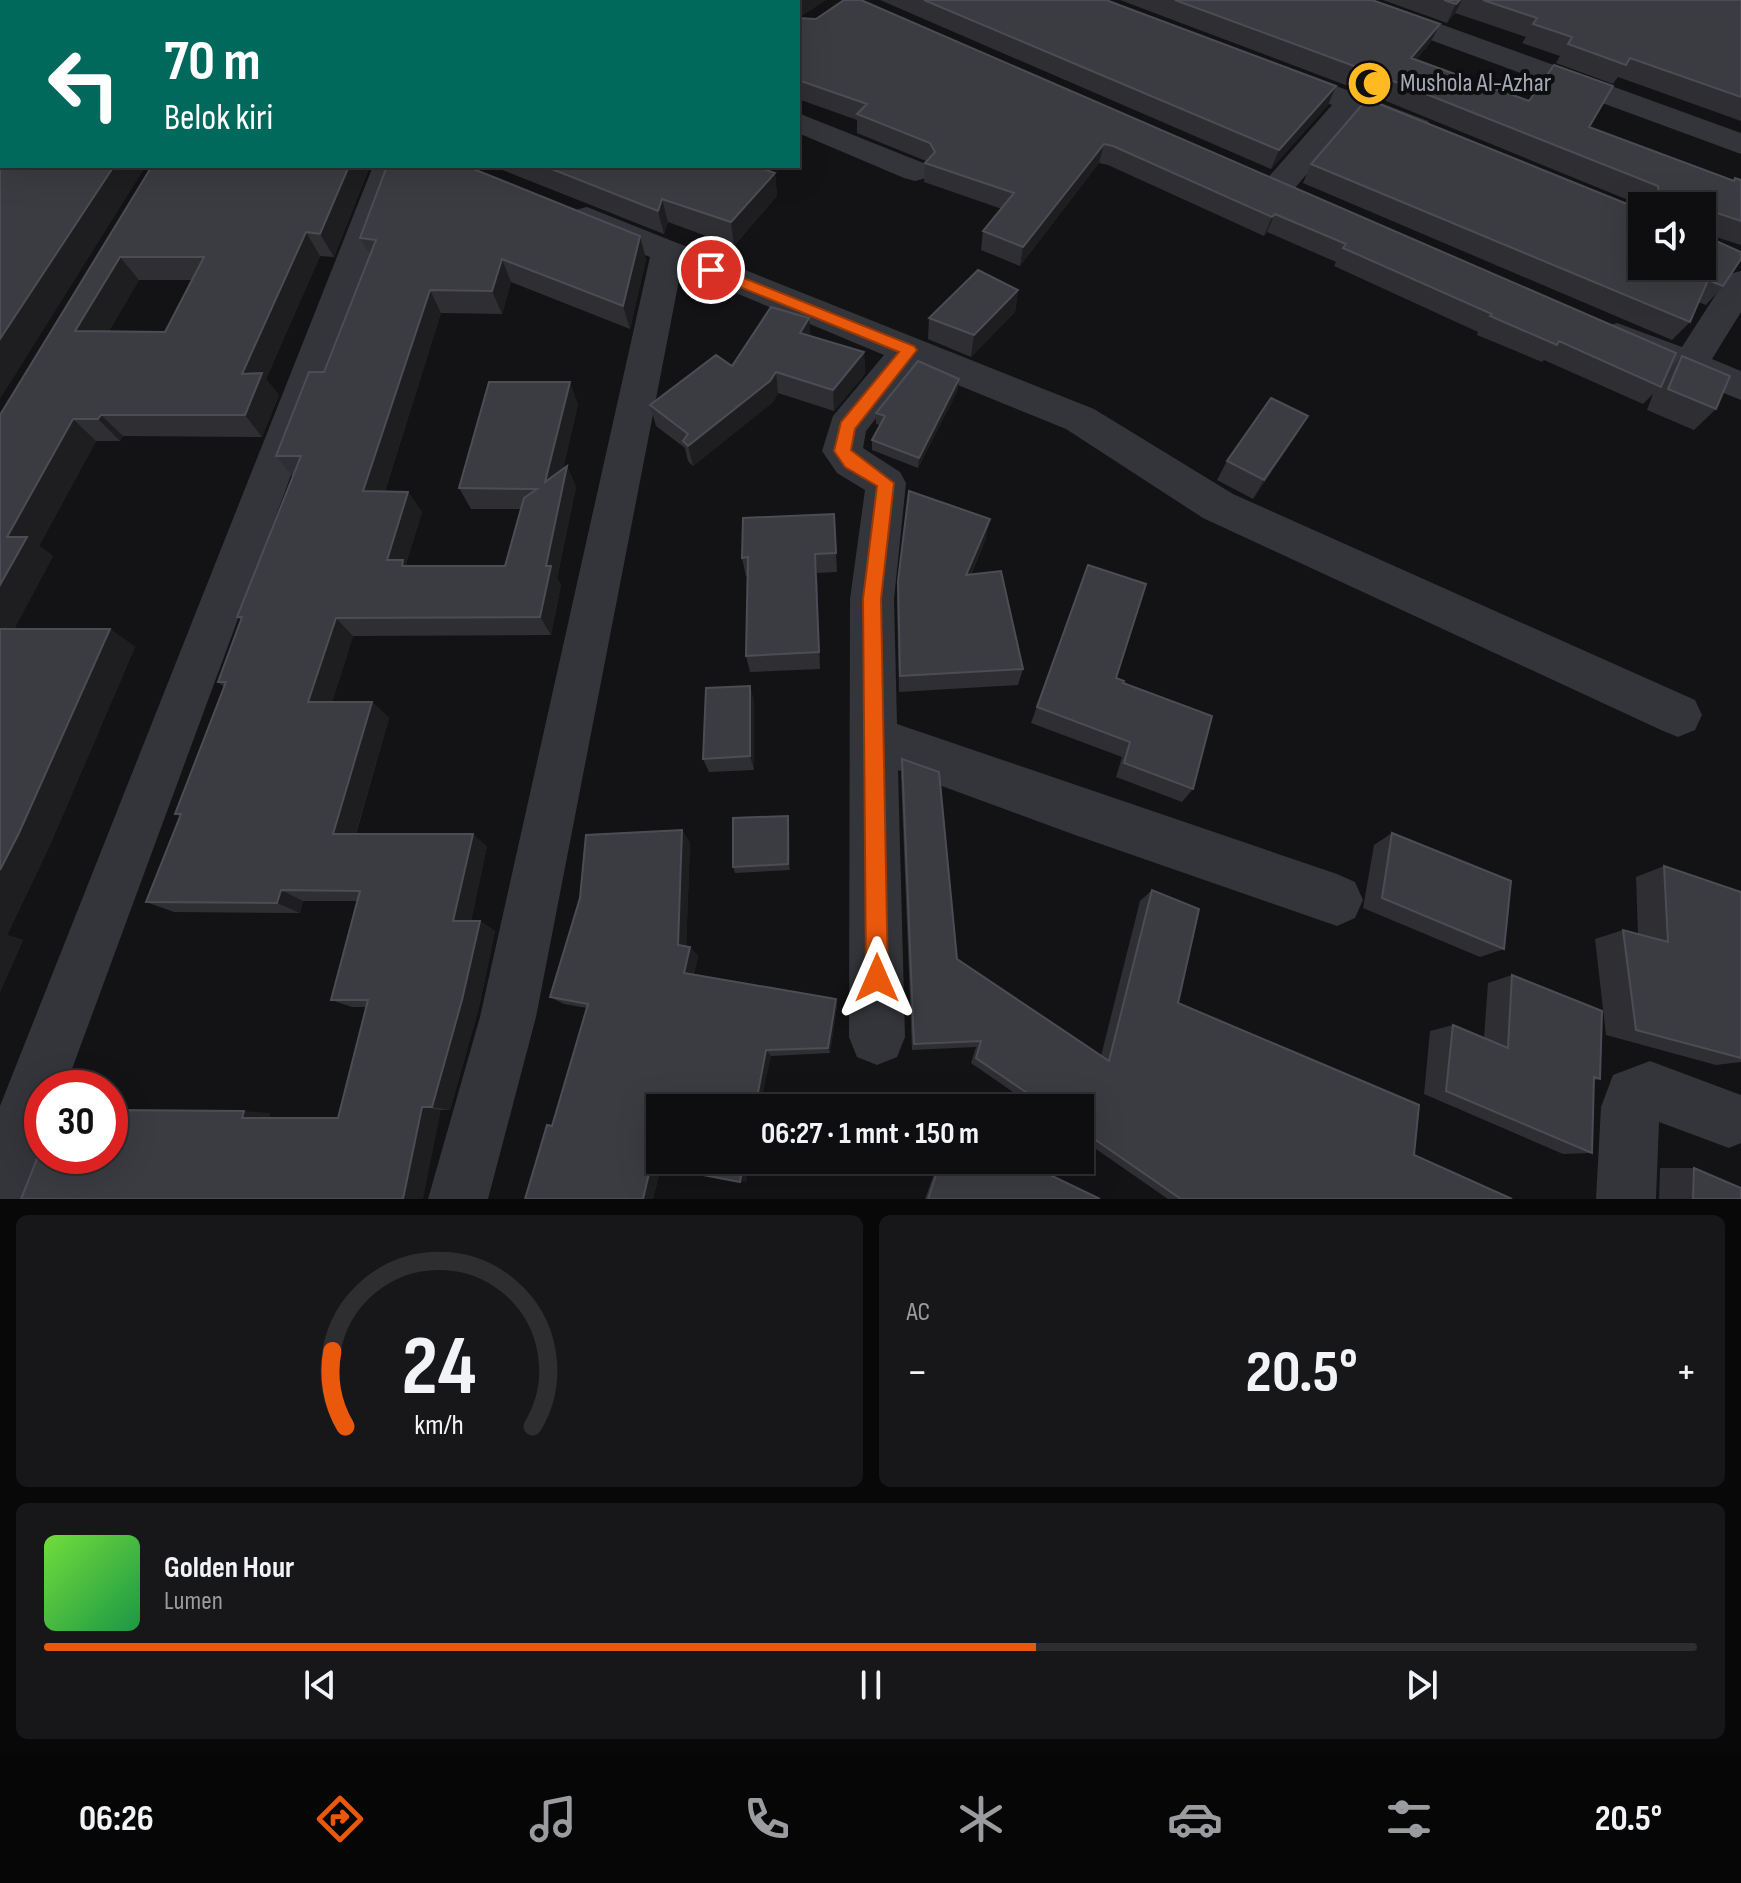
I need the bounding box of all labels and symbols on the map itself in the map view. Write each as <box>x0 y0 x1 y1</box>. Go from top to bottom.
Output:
mosque icon: Mushola Al-Azhar <box>1345 59 1393 107</box>
place label: Mushola Al-Azhar <box>1400 68 1552 99</box>
pin <box>677 236 745 304</box>
position arrow <box>835 936 919 1020</box>
speed limit sign: 30 <box>24 1070 128 1174</box>

